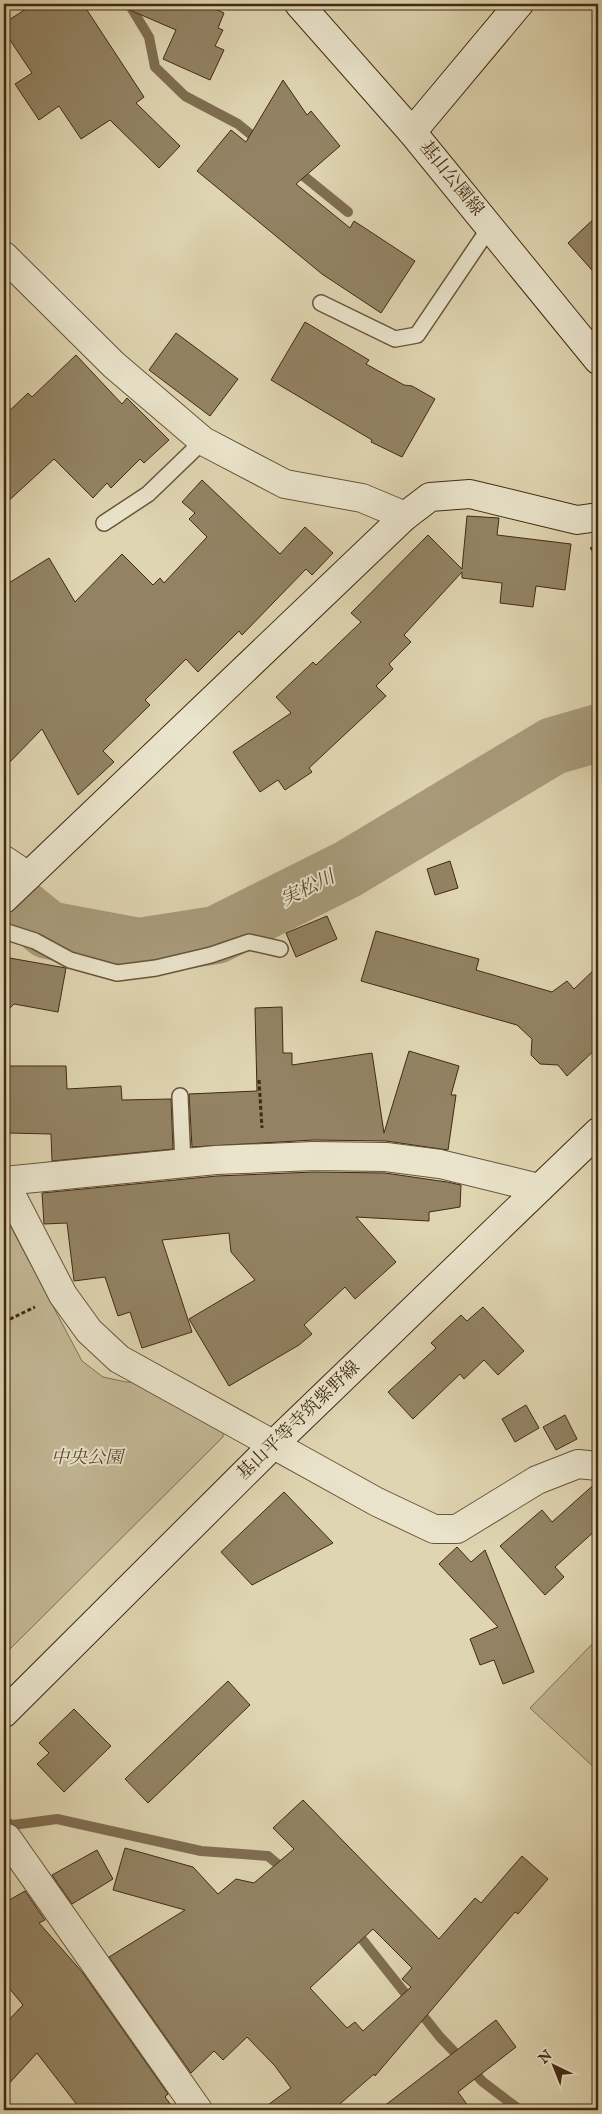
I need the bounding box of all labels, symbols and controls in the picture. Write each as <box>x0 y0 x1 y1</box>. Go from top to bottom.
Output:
street label: 基山公園線 <box>414 137 488 221</box>
water label: 実松川 <box>277 865 341 912</box>
street label: 基山平等寺筑紫野線 <box>233 1356 365 1486</box>
park label: 中央公園 <box>51 1447 126 1470</box>
north arrow <box>530 2042 580 2092</box>
text: N <box>535 2047 556 2069</box>

